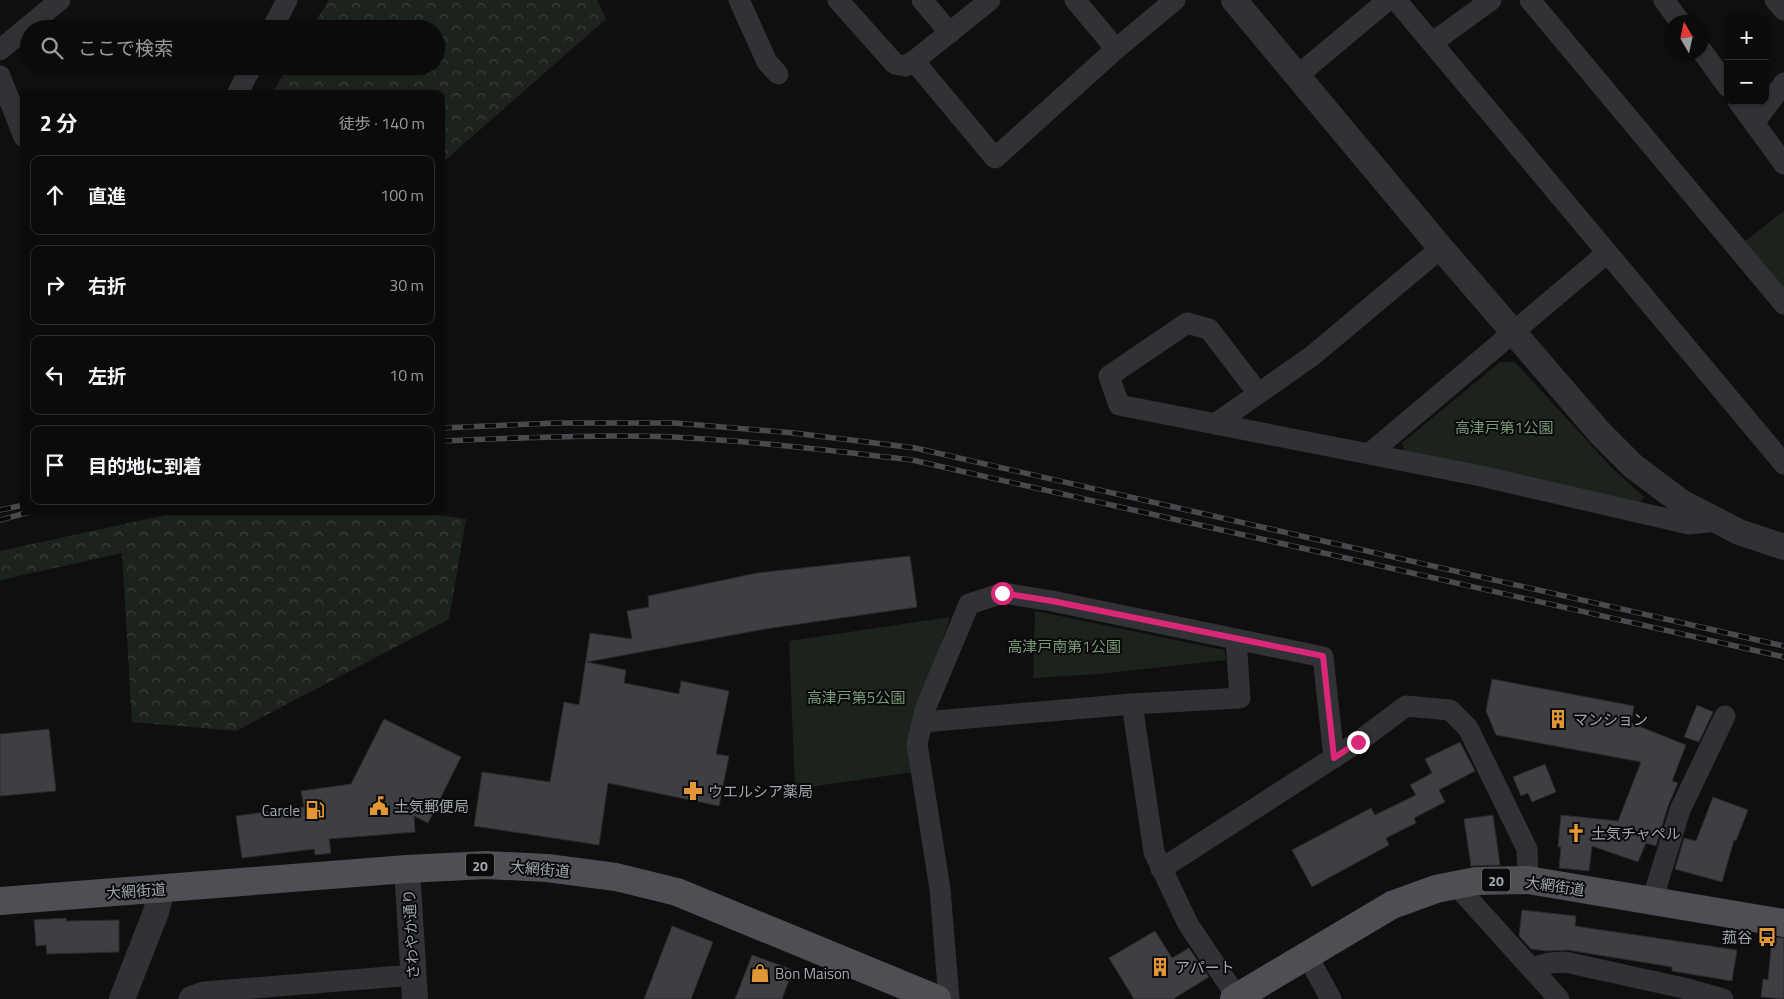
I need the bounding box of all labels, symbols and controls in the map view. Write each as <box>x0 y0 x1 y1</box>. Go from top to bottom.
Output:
north arrow <box>1664 15 1709 60</box>
map controls <box>1724 15 1769 105</box>
button: + <box>1724 15 1769 60</box>
search box <box>20 20 445 75</box>
text: ここで検索 <box>78 33 173 62</box>
icon: search <box>38 34 66 62</box>
button: − <box>1724 60 1769 105</box>
text: 2 分 <box>40 107 77 139</box>
text: 徒歩 · 140 m <box>339 111 425 135</box>
icon: ahead <box>41 181 69 209</box>
text: 直進 <box>88 181 126 210</box>
text: 100 m <box>380 183 424 207</box>
icon: right <box>41 271 69 299</box>
text: 右折 <box>88 271 126 300</box>
text: 30 m <box>389 273 424 297</box>
icon: left <box>41 361 69 389</box>
text: 左折 <box>88 361 126 390</box>
text: 10 m <box>389 363 424 387</box>
park label: 高津戸第1公園 <box>1455 416 1553 439</box>
icon: arrive <box>41 451 69 479</box>
text: 目的地に到着 <box>88 451 202 480</box>
route start <box>991 582 1014 605</box>
park label: 高津戸南第1公園 <box>1007 635 1121 658</box>
park label: 高津戸第5公園 <box>807 686 905 709</box>
building icon: マンション <box>1547 708 1569 730</box>
place label: マンション <box>1573 708 1648 731</box>
route end <box>1347 731 1370 754</box>
pharmacy icon: ウエルシア薬局 <box>682 780 704 802</box>
place label: ウエルシア薬局 <box>708 780 813 803</box>
public building icon: 土気郵便局 <box>368 795 390 817</box>
place label: 土気郵便局 <box>394 795 469 818</box>
place label: Carcle <box>262 799 300 822</box>
fuel station icon: Carcle <box>304 799 326 821</box>
church icon: 土気チャペル <box>1565 822 1587 844</box>
place label: 土気チャペル <box>1591 822 1681 845</box>
road number: 20 <box>466 854 494 876</box>
street label: 大網街道 <box>509 855 571 883</box>
road number: 20 <box>1482 868 1510 892</box>
street label: 大網街道 <box>1524 870 1586 902</box>
street label: 大網街道 <box>105 877 167 905</box>
street label: さわやか通り <box>397 888 425 980</box>
place label: 菰谷 <box>1722 926 1752 949</box>
bus stop icon: 菰谷 <box>1756 926 1778 948</box>
building icon: アパート <box>1149 956 1171 978</box>
place label: アパート <box>1175 956 1235 979</box>
shop icon: Bon Maison <box>749 962 771 984</box>
place label: Bon Maison <box>775 962 850 985</box>

